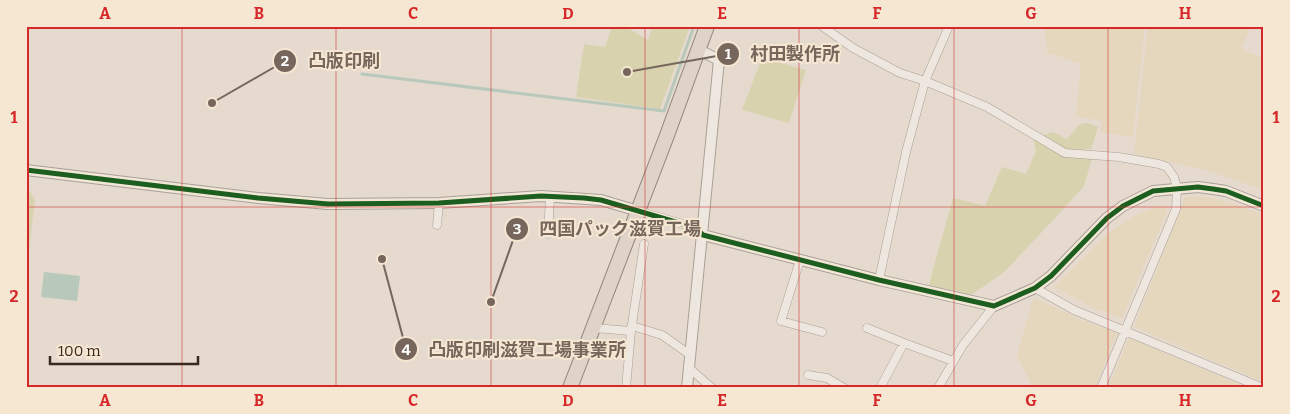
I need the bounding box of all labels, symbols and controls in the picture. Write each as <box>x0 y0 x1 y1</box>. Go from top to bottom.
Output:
text: A <box>99 4 111 23</box>
text: B <box>254 4 264 23</box>
text: C <box>408 4 418 23</box>
text: D <box>562 4 574 23</box>
text: E <box>717 4 727 23</box>
text: F <box>873 4 882 23</box>
text: G <box>1025 4 1037 23</box>
text: H <box>1179 4 1192 23</box>
callout: 村田製作所 <box>715 37 850 70</box>
text: 村田製作所 <box>750 43 840 65</box>
callout: 凸版印刷 <box>273 44 390 77</box>
text: 1 <box>725 45 732 63</box>
text: 凸版印刷 <box>308 50 380 72</box>
text: 2 <box>281 52 289 70</box>
text: 1 <box>11 108 18 127</box>
text: 1 <box>1273 108 1280 127</box>
callout: 四国パック滋賀工場 <box>504 212 711 245</box>
text: 四国パック滋賀工場 <box>539 218 701 240</box>
text: 3 <box>513 220 521 238</box>
text: 2 <box>9 287 19 306</box>
text: 2 <box>1271 287 1281 306</box>
callout: 凸版印刷滋賀工場事業所 <box>393 333 636 366</box>
scale bar <box>50 334 198 366</box>
text: 凸版印刷滋賀工場事業所 <box>428 339 626 361</box>
text: 4 <box>401 341 411 359</box>
text: 100 m <box>58 342 101 360</box>
text: A <box>99 391 111 410</box>
text: B <box>254 391 264 410</box>
text: C <box>408 391 418 410</box>
text: D <box>562 391 574 410</box>
text: E <box>717 391 727 410</box>
text: F <box>873 391 882 410</box>
text: G <box>1025 391 1037 410</box>
text: H <box>1179 391 1192 410</box>

